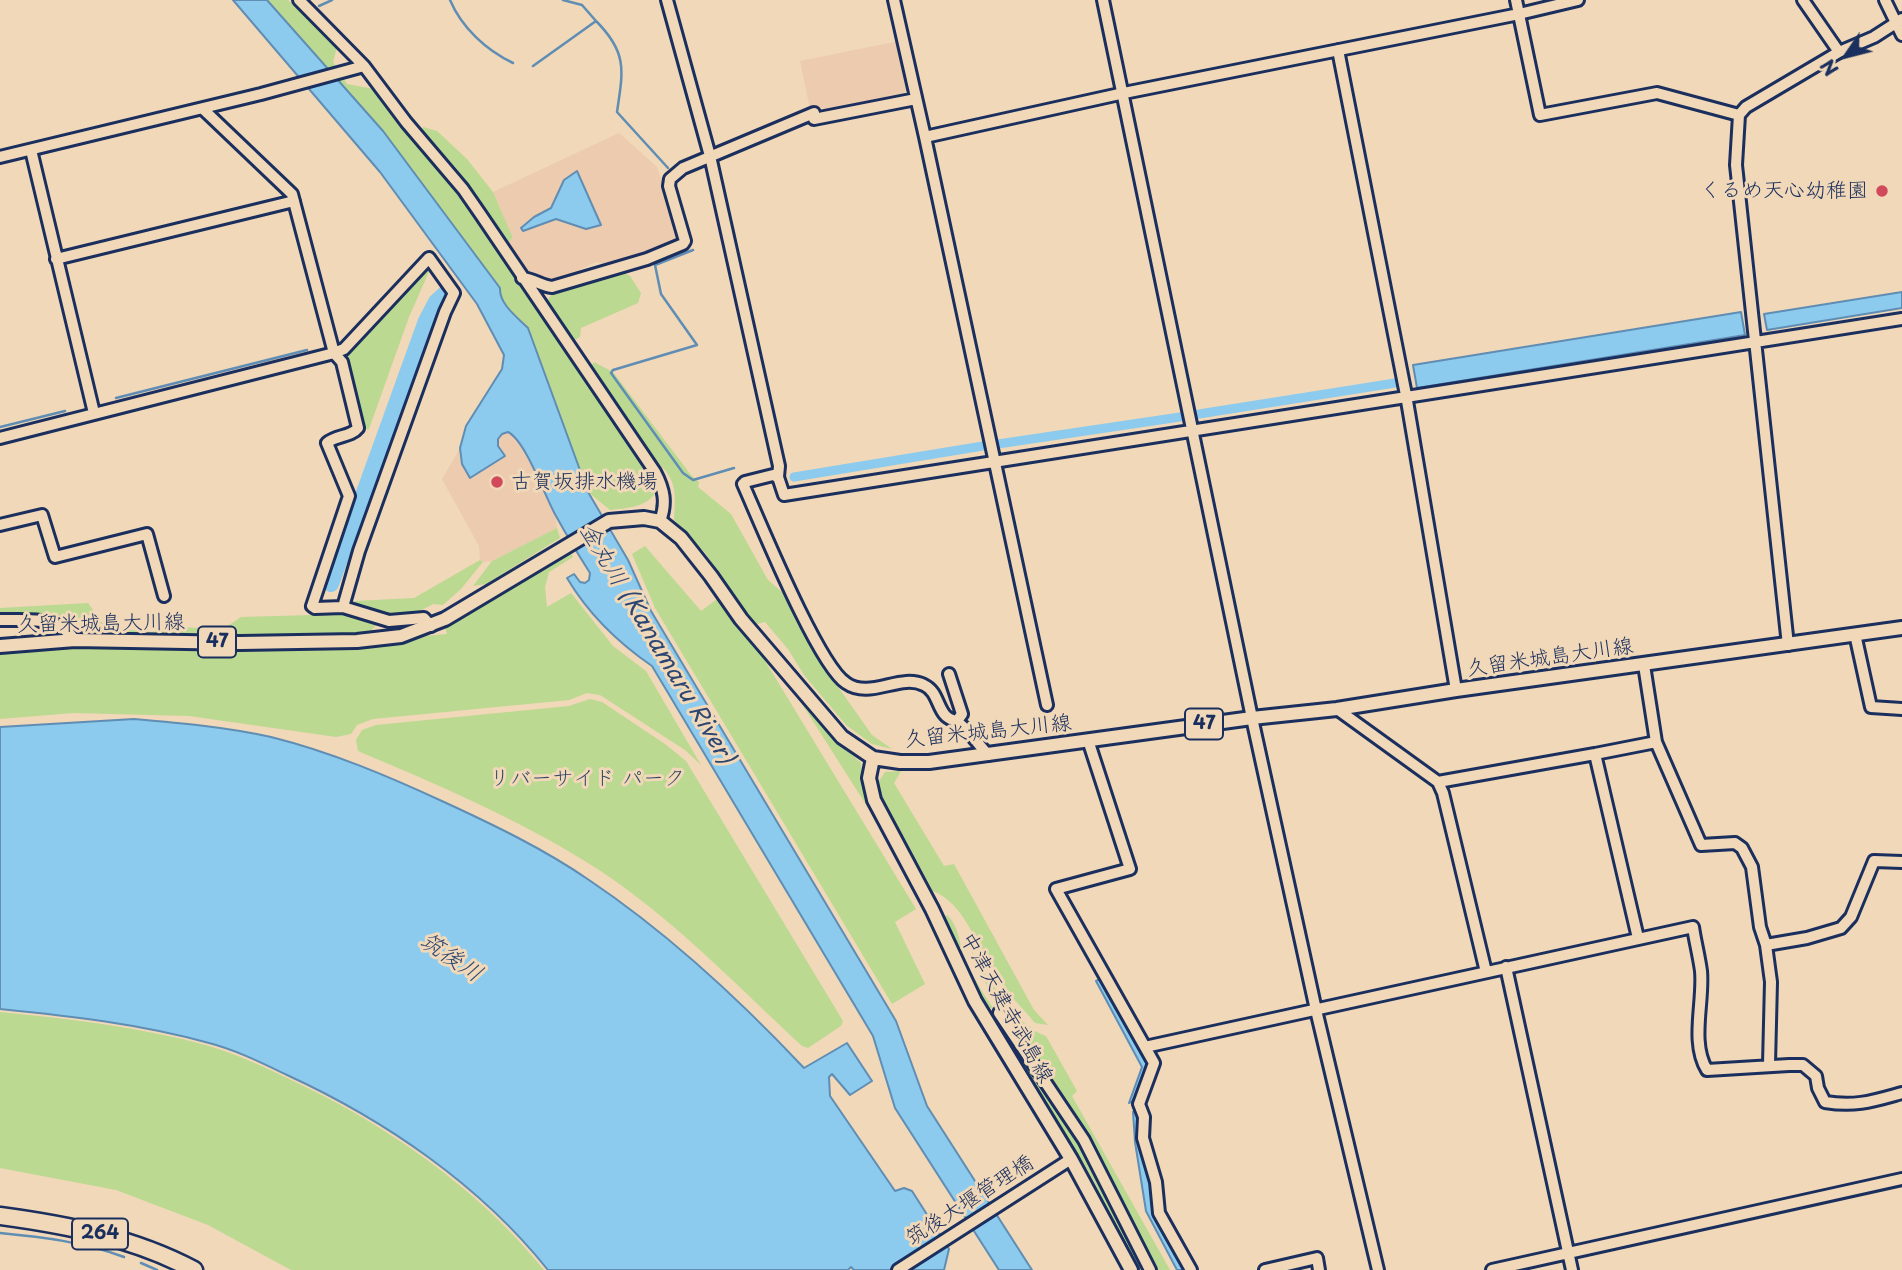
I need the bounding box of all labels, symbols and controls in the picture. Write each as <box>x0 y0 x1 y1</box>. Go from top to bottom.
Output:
north arrow <box>1811 21 1881 91</box>
text: N <box>1813 54 1845 82</box>
place label: くるめ天心幼稚園 <box>1700 178 1868 204</box>
marker: くるめ天心幼稚園 <box>1874 183 1890 199</box>
place label: 古賀坂排水機場 <box>511 469 658 495</box>
marker: 古賀坂排水機場 <box>489 474 505 490</box>
water label: 金丸川 (Kanamaru River) <box>573 518 739 770</box>
street label: 久留米城島大川線 <box>17 610 185 638</box>
road number: 47 <box>198 626 236 657</box>
street label: 久留米城島大川線 <box>1465 634 1635 682</box>
road number: 47 <box>1185 708 1223 740</box>
street label: 久留米城島大川線 <box>903 711 1073 753</box>
park label: リバーサイド パーク <box>489 766 685 792</box>
water label: 筑後川 <box>415 927 487 989</box>
street label: 中津天建寺武島線 <box>954 928 1058 1088</box>
street label: 筑後大堰管理橋 <box>901 1150 1039 1252</box>
road number: 264 <box>72 1218 128 1250</box>

